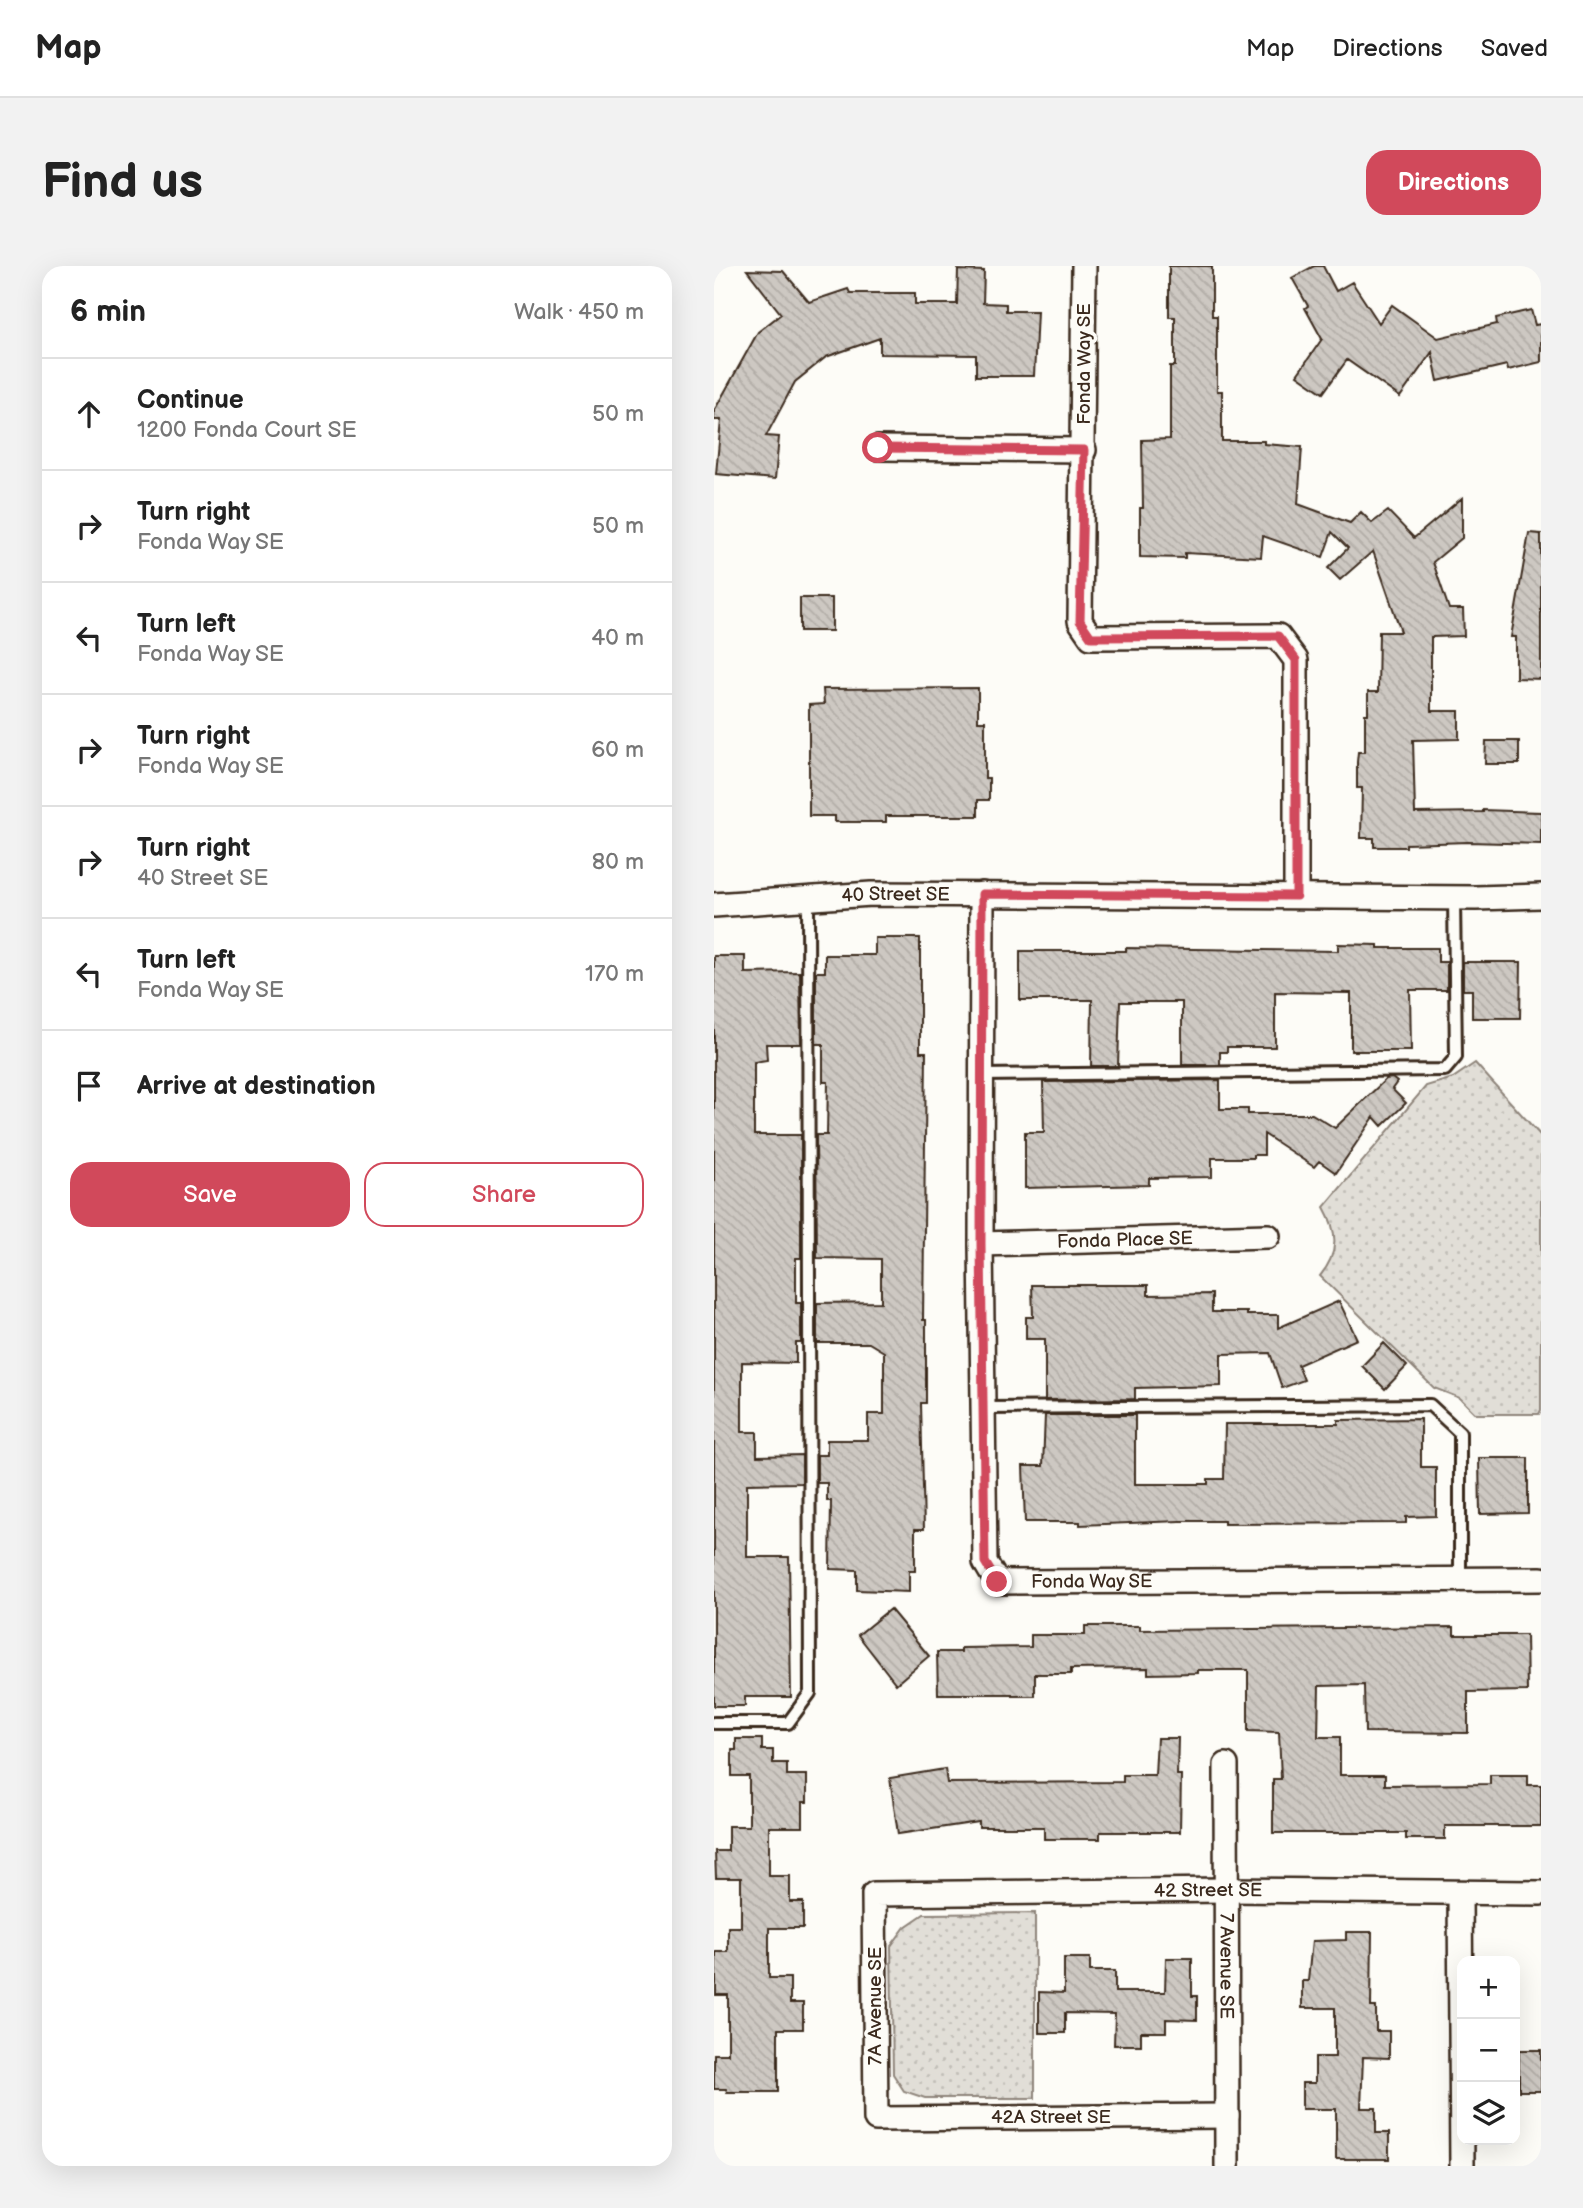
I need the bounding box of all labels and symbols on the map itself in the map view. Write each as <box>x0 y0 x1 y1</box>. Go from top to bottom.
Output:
street label: Fonda Way SE <box>1073 303 1096 425</box>
route start <box>862 432 893 463</box>
street label: 40 Street SE <box>841 882 950 908</box>
street label: Fonda Place SE <box>1057 1227 1193 1253</box>
route end <box>981 1566 1012 1597</box>
street label: Fonda Way SE <box>1031 1570 1152 1593</box>
street label: 42 Street SE <box>1154 1878 1262 1902</box>
street label: 7 Avenue SE <box>1215 1913 1238 2019</box>
street label: 7A Avenue SE <box>864 1947 887 2065</box>
street label: 42A Street SE <box>991 2106 1111 2129</box>

